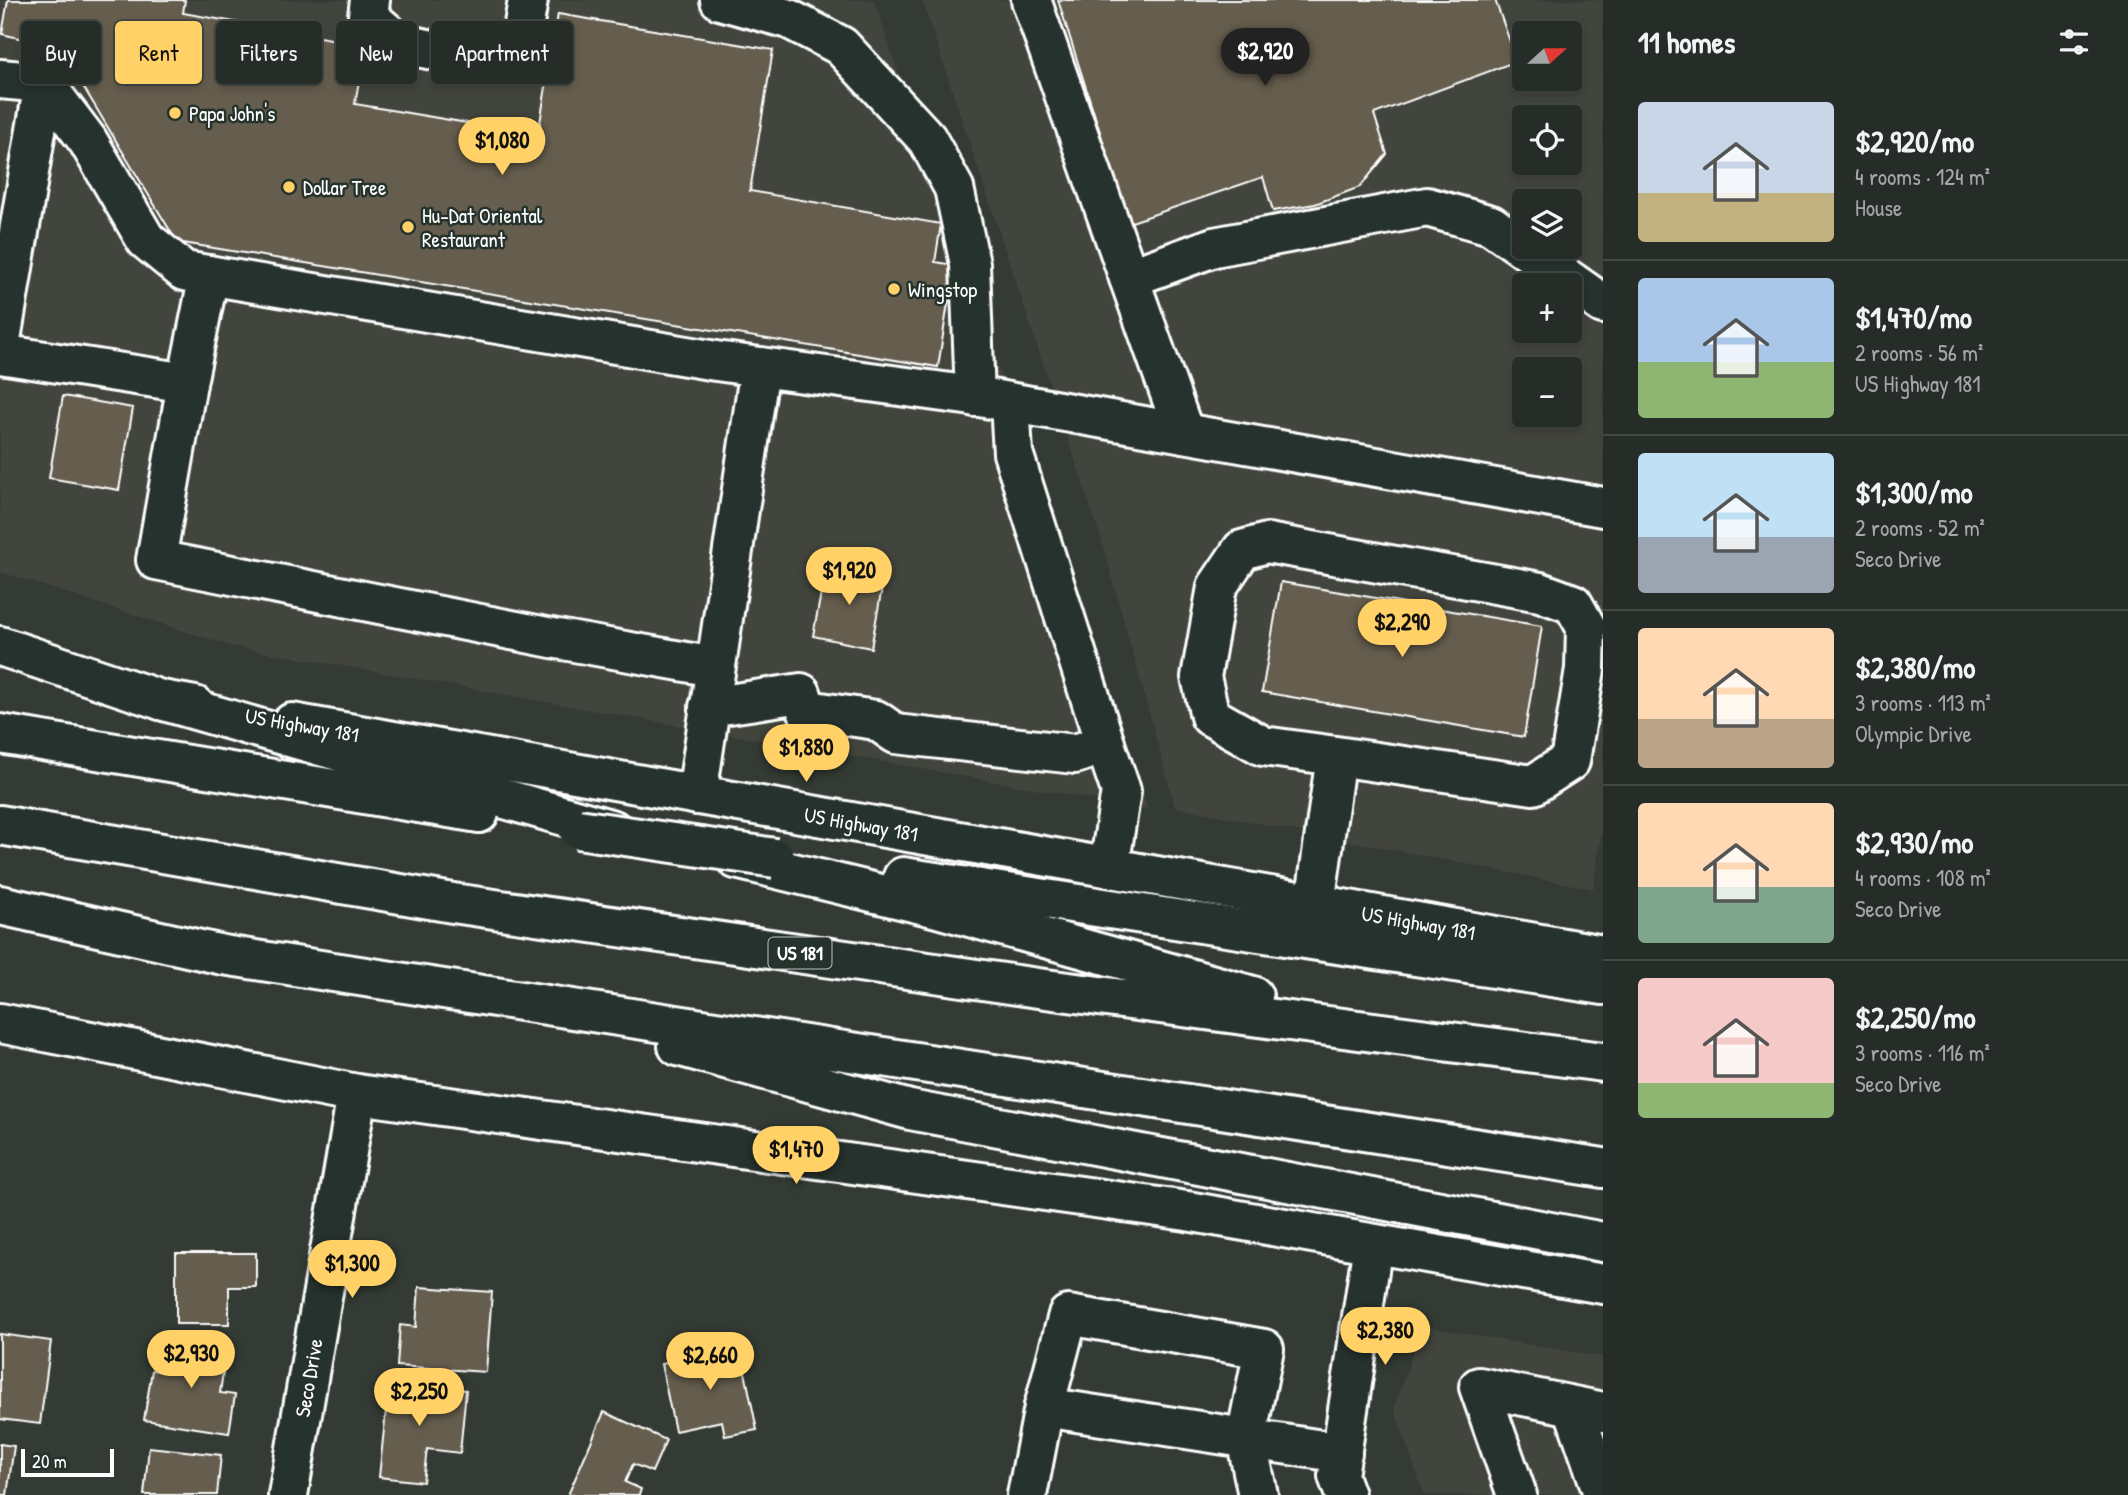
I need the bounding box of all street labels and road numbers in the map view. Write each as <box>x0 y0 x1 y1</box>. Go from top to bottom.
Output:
street label: US Highway 181 <box>243 701 361 749</box>
street label: US Highway 181 <box>802 799 920 848</box>
street label: US Highway 181 <box>1359 898 1478 947</box>
road number: US 181 <box>768 937 832 968</box>
street label: Seco Drive <box>287 1336 329 1419</box>

